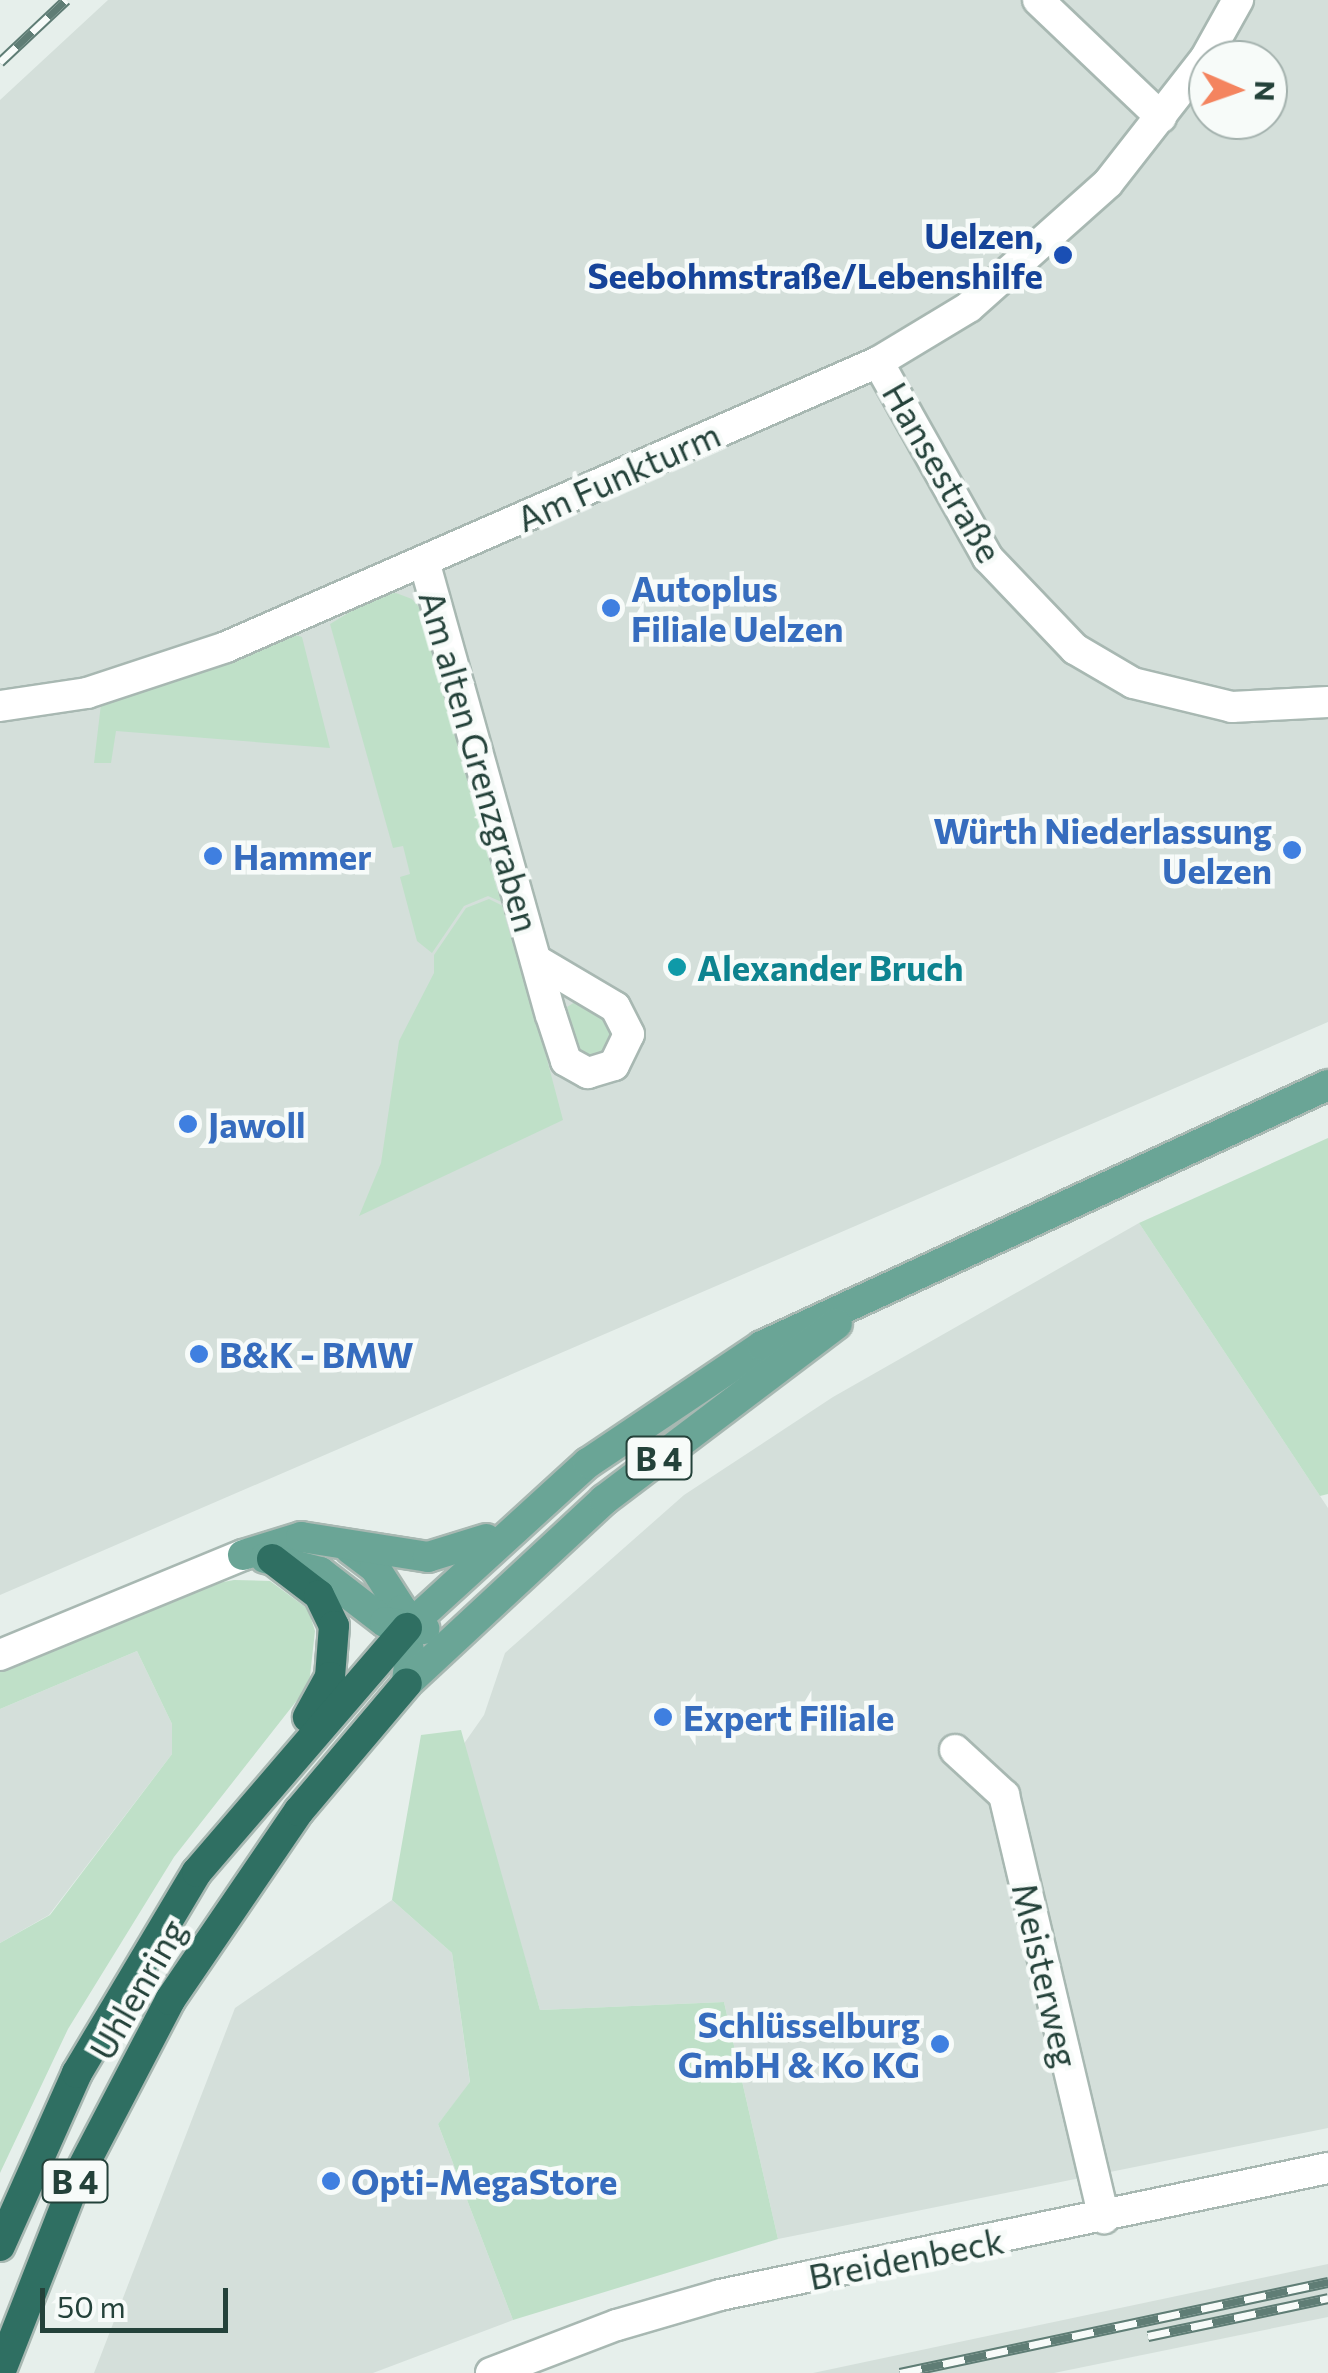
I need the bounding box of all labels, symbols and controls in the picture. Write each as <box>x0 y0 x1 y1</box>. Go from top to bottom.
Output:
north arrow <box>1188 40 1288 140</box>
text: N <box>1249 80 1283 102</box>
place label: Uelzen, Seebohmstraße/Lebenshilfe <box>587 214 1043 296</box>
marker: Uelzen, Seebohmstraße/Lebenshilfe <box>1052 244 1074 266</box>
street label: Hansestraße <box>875 375 1011 569</box>
street label: Am Funkturm <box>510 412 726 540</box>
place label: Autoplus Filiale Uelzen <box>631 567 843 649</box>
street label: Am alten Grenzgraben <box>411 586 549 936</box>
marker: Autoplus Filiale Uelzen <box>600 597 622 619</box>
place label: Würth Niederlassung Uelzen <box>933 809 1272 891</box>
place label: Hammer <box>233 835 372 877</box>
marker: Würth Niederlassung Uelzen <box>1281 839 1303 861</box>
marker: Hammer <box>202 845 224 867</box>
place label: Alexander Bruch <box>697 946 963 988</box>
marker: Alexander Bruch <box>666 956 688 978</box>
place label: Jawoll <box>208 1103 305 1145</box>
marker: Jawoll <box>177 1113 199 1135</box>
place label: B&K - BMW <box>219 1333 414 1375</box>
marker: B&K - BMW <box>188 1343 210 1365</box>
road number: B 4 <box>624 1431 694 1485</box>
place label: Expert Filiale <box>683 1696 894 1738</box>
marker: Expert Filiale <box>652 1706 674 1728</box>
street label: Meisterweg <box>1004 1879 1088 2071</box>
street label: Uhlenring <box>80 1911 194 2067</box>
place label: Schlüsselburg GmbH & Ko KG <box>678 2003 920 2085</box>
marker: Schlüsselburg GmbH & Ko KG <box>929 2033 951 2055</box>
road number: B 4 <box>40 2154 110 2208</box>
place label: Opti-MegaStore <box>351 2160 617 2202</box>
marker: Opti-MegaStore <box>320 2170 342 2192</box>
street label: Breidenbeck <box>805 2219 1007 2297</box>
scale bar <box>45 2268 232 2330</box>
text: 50 m <box>57 2287 126 2324</box>

